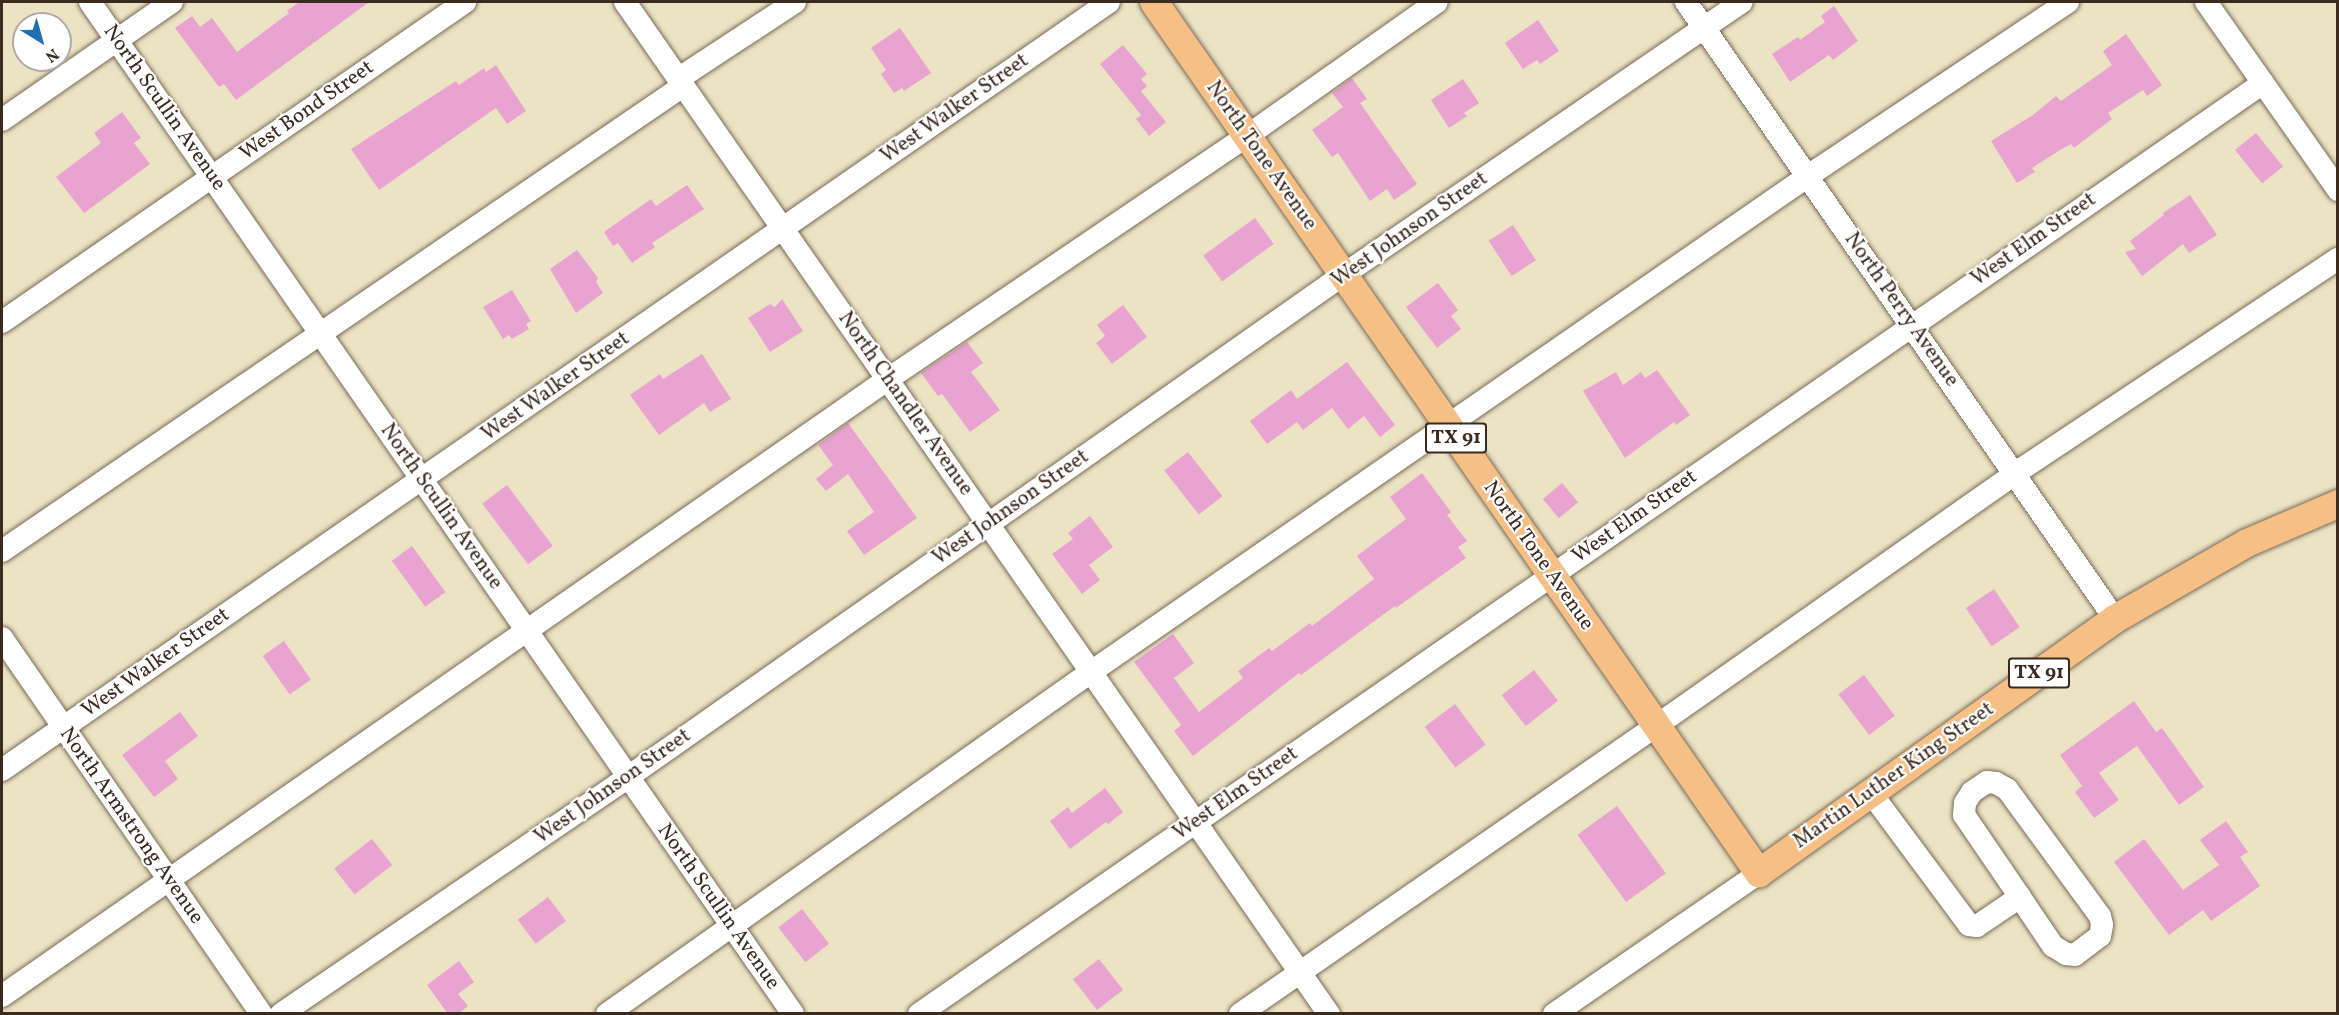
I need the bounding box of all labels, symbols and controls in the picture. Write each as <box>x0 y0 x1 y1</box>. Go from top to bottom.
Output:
north arrow <box>12 12 72 72</box>
street label: North Scullin Avenue <box>97 20 231 196</box>
text: N <box>40 42 63 67</box>
street label: West Walker Street <box>876 48 1034 170</box>
street label: West Bond Street <box>235 55 379 167</box>
street label: North Tone Avenue <box>1200 76 1322 236</box>
street label: West Johnson Street <box>1327 167 1493 293</box>
street label: West Elm Street <box>1967 188 2101 292</box>
street label: North Perry Avenue <box>1838 228 1964 392</box>
street label: North Chandler Avenue <box>832 307 978 501</box>
street label: West Walker Street <box>477 326 635 448</box>
street label: North Scullin Avenue <box>374 419 508 595</box>
road number: TX 91 <box>1424 421 1488 455</box>
street label: West Johnson Street <box>928 445 1094 571</box>
street label: West Elm Street <box>1568 465 1702 569</box>
street label: North Tone Avenue <box>1477 476 1599 636</box>
street label: West Walker Street <box>77 602 235 724</box>
road number: TX 91 <box>2008 656 2070 690</box>
street label: Martin Luther King Street <box>1789 697 1999 855</box>
street label: North Armstrong Avenue <box>53 723 209 929</box>
street label: West Johnson Street <box>530 724 696 850</box>
street label: West Elm Street <box>1169 742 1303 846</box>
street label: North Scullin Avenue <box>651 819 785 995</box>

